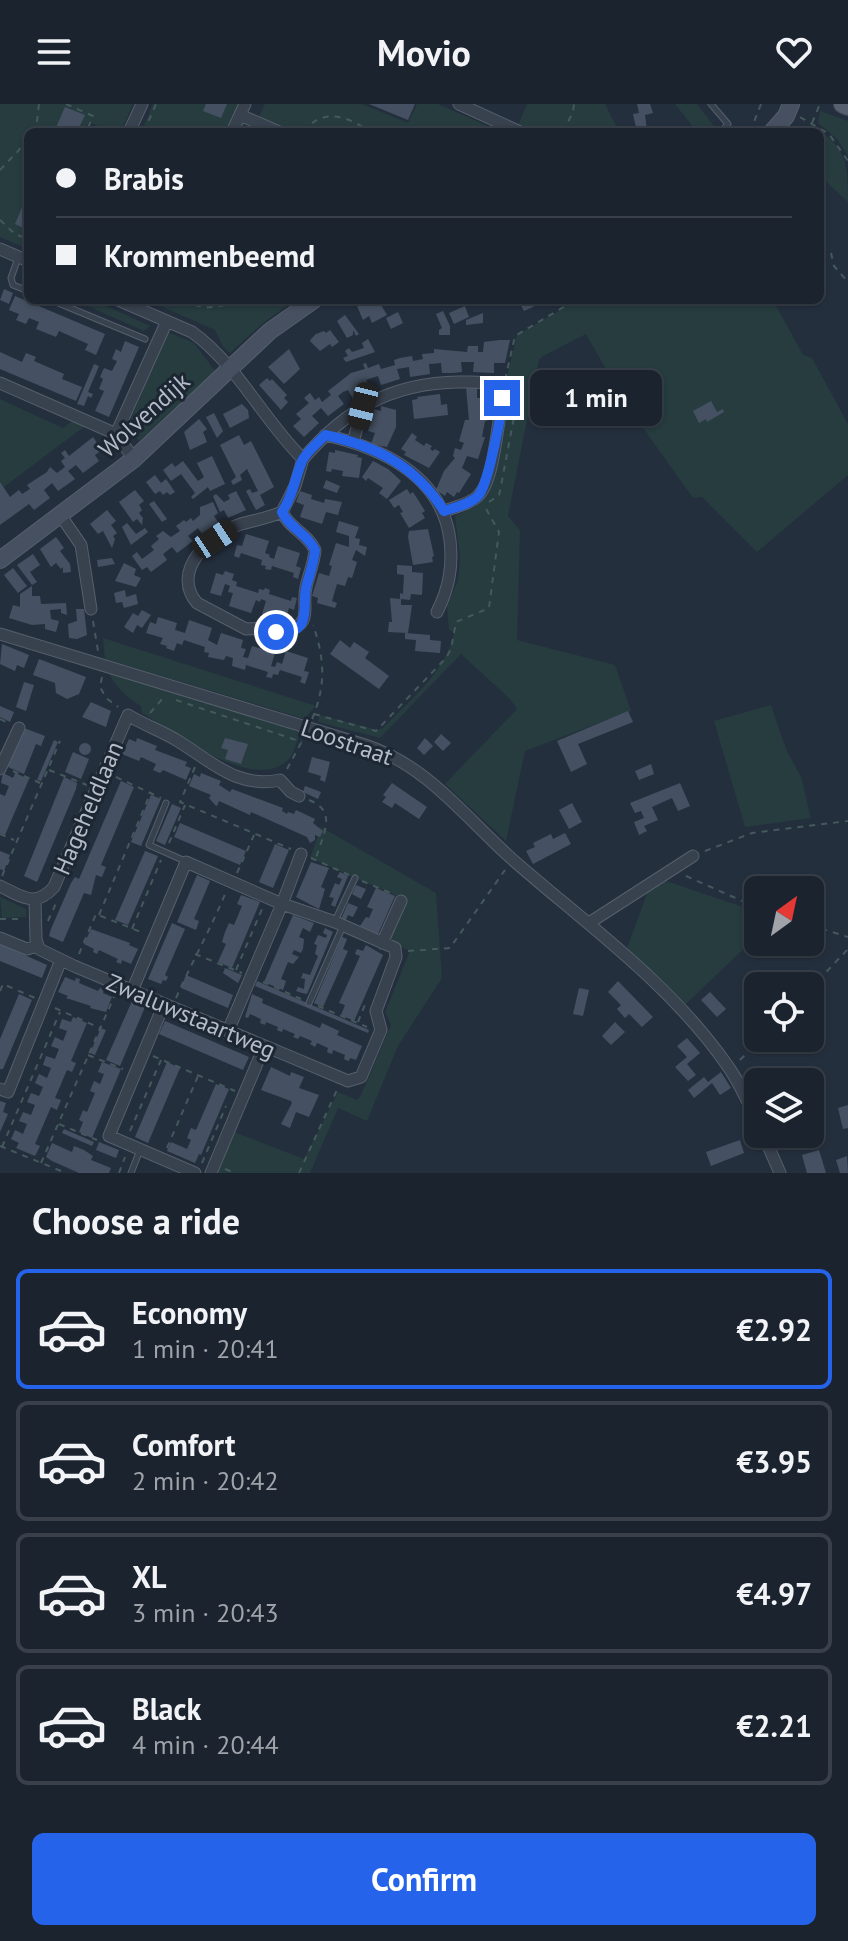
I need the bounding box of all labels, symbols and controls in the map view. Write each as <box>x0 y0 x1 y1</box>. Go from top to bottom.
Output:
text: Movio <box>377 29 471 76</box>
icon: menu <box>32 30 76 74</box>
icon: heart <box>772 30 816 74</box>
text: Brabis <box>104 159 184 198</box>
text: Krommenbeemd <box>104 236 315 275</box>
street label: Wolvendijk <box>92 365 197 464</box>
callout: 1 min <box>530 370 662 426</box>
car <box>346 380 380 432</box>
route end <box>484 380 520 416</box>
text: 1 min <box>564 381 628 414</box>
car <box>188 516 242 562</box>
route start <box>258 614 294 650</box>
street label: Loostraat <box>297 712 397 772</box>
street label: Hageheldlaan <box>46 736 130 880</box>
north arrow <box>744 876 824 956</box>
map controls <box>744 876 824 1148</box>
street label: Zwaluwstaartweg <box>102 966 280 1066</box>
button: locate <box>744 972 824 1052</box>
button: layers <box>744 1068 824 1148</box>
text: Choose a ride <box>32 1197 240 1244</box>
icon: car <box>36 1293 108 1365</box>
text: Economy <box>132 1293 247 1332</box>
text: €2.92 <box>737 1310 812 1349</box>
text: 1 min · 20:41 <box>132 1332 279 1365</box>
icon: car <box>36 1425 108 1497</box>
text: Comfort <box>132 1425 235 1464</box>
text: €3.95 <box>737 1442 812 1481</box>
text: 2 min · 20:42 <box>132 1464 279 1497</box>
icon: car <box>36 1557 108 1629</box>
text: XL <box>132 1557 166 1596</box>
text: €4.97 <box>737 1574 812 1613</box>
text: 3 min · 20:43 <box>132 1596 279 1629</box>
icon: car <box>36 1689 108 1761</box>
text: Black <box>132 1689 201 1728</box>
text: €2.21 <box>737 1706 812 1745</box>
text: 4 min · 20:44 <box>132 1728 279 1761</box>
button: Confirm <box>32 1833 816 1925</box>

